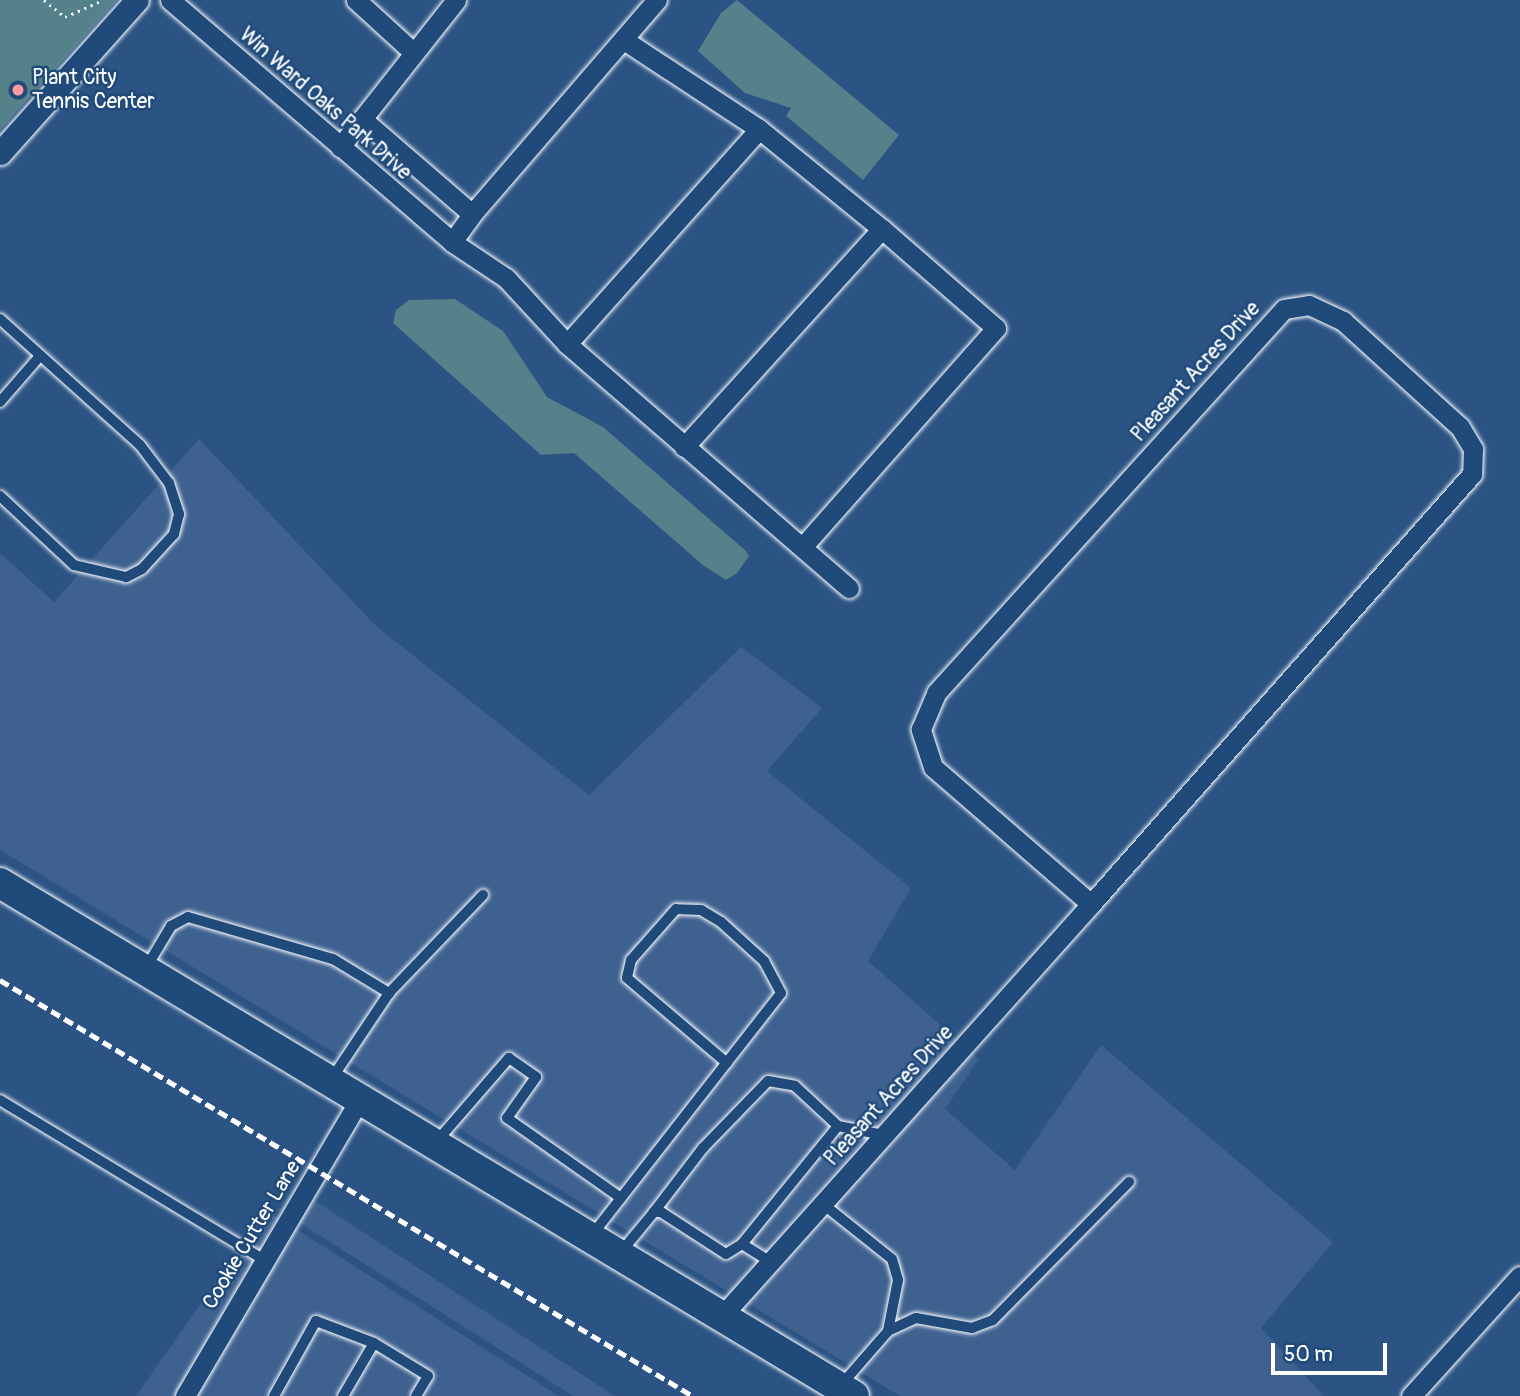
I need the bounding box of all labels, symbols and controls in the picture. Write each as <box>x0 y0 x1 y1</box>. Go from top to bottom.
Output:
street label: Win Ward Oaks Park Drive <box>234 22 416 186</box>
place label: Plant City Tennis Center <box>32 65 155 115</box>
marker: Plant City Tennis Center <box>10 82 26 98</box>
street label: Pleasant Acres Drive <box>1126 297 1266 447</box>
street label: Pleasant Acres Drive <box>819 1021 959 1171</box>
street label: Cookie Cutter Lane <box>198 1156 306 1314</box>
scale bar <box>1275 1330 1390 1374</box>
text: 50 m <box>1284 1341 1333 1368</box>

